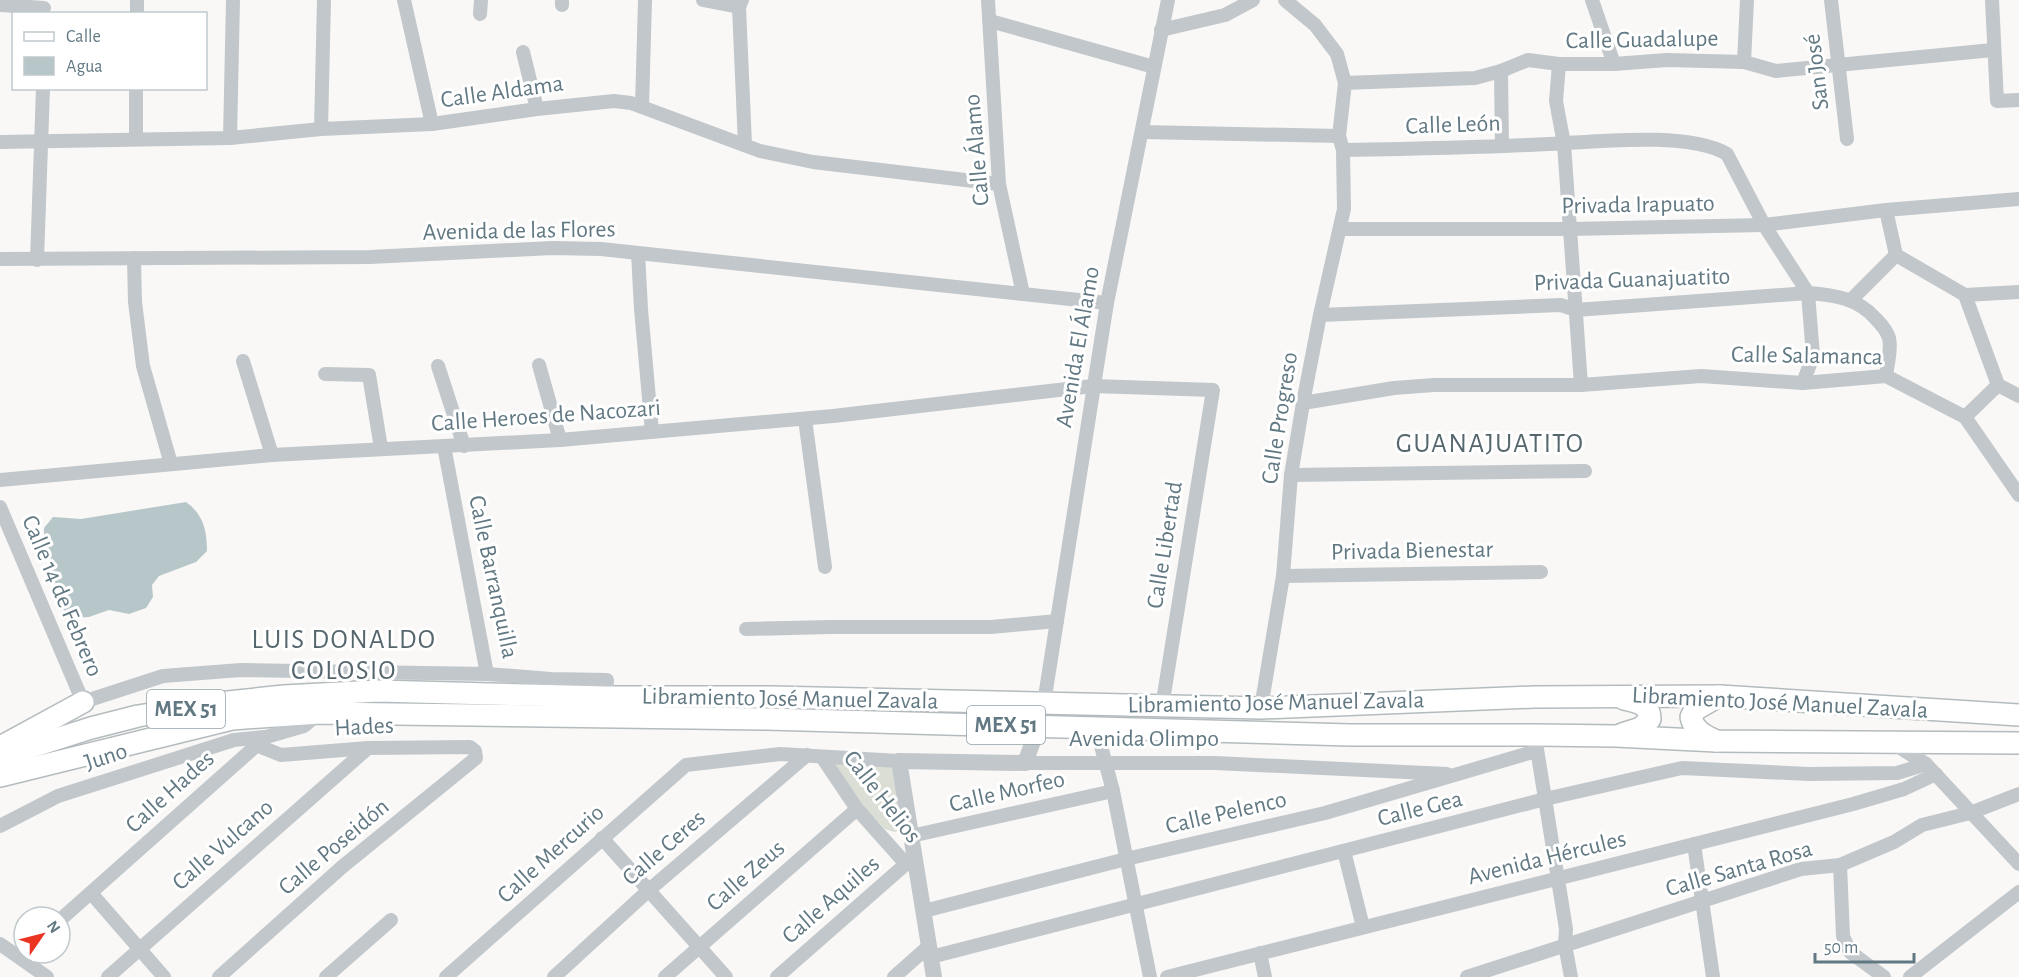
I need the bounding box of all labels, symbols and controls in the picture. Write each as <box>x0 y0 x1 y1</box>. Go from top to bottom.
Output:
legend <box>12 12 207 90</box>
street label: Calle Guadalupe <box>1565 27 1719 53</box>
text: Calle <box>66 28 101 46</box>
street label: San José <box>1800 32 1834 112</box>
text: Agua <box>66 58 103 76</box>
street label: Calle Aldama <box>439 72 565 112</box>
street label: Calle Álamo <box>958 93 994 207</box>
street label: Calle León <box>1405 111 1501 139</box>
street label: Privada Irapuato <box>1561 192 1715 218</box>
street label: Avenida de las Flores <box>422 217 616 245</box>
street label: Avenida El Álamo <box>1050 264 1104 429</box>
street label: Privada Guanajuatito <box>1533 265 1731 295</box>
street label: Calle Salamanca <box>1731 343 1883 369</box>
street label: Calle Progreso <box>1258 350 1302 486</box>
street label: Calle Heroes de Nacozari <box>430 396 662 436</box>
district label: GUANAJUATITO <box>1396 430 1584 457</box>
street label: Calle Libertad <box>1143 480 1187 610</box>
street label: Calle Barranquilla <box>464 493 522 661</box>
street label: Calle 14 de Febrero <box>17 512 107 680</box>
street label: Privada Bienestar <box>1331 538 1494 564</box>
district label: LUIS DONALDO COLOSIO <box>251 626 437 684</box>
street label: Libramiento José Manuel Zavala <box>1631 683 1929 723</box>
street label: Libramiento José Manuel Zavala <box>641 684 939 714</box>
street label: Libramiento José Manuel Zavala <box>1127 688 1425 718</box>
road number: MEX 51 <box>147 690 225 728</box>
road number: MEX 51 <box>967 706 1045 744</box>
street label: Hades <box>334 713 394 741</box>
street label: Avenida Olimpo <box>1069 727 1219 751</box>
street label: Juno <box>82 739 130 775</box>
street label: Calle Hades <box>121 746 219 838</box>
street label: Calle Helios <box>839 746 925 848</box>
street label: Calle Morfeo <box>947 767 1067 817</box>
street label: Calle Pelenco <box>1163 787 1289 839</box>
street label: Calle Gea <box>1375 787 1465 831</box>
street label: Calle Poseidón <box>274 794 394 900</box>
street label: Calle Vulcano <box>168 795 278 895</box>
street label: Calle Mercurio <box>493 800 609 908</box>
street label: Calle Ceres <box>618 806 710 890</box>
street label: Avenida Hércules <box>1465 827 1629 889</box>
street label: Calle Zeus <box>702 836 790 916</box>
street label: Calle Santa Rosa <box>1663 837 1815 901</box>
street label: Calle Aquiles <box>778 852 884 948</box>
north arrow <box>12 905 72 965</box>
text: N <box>44 918 63 936</box>
scale bar <box>1815 926 1914 964</box>
text: 50 m <box>1824 939 1858 957</box>

